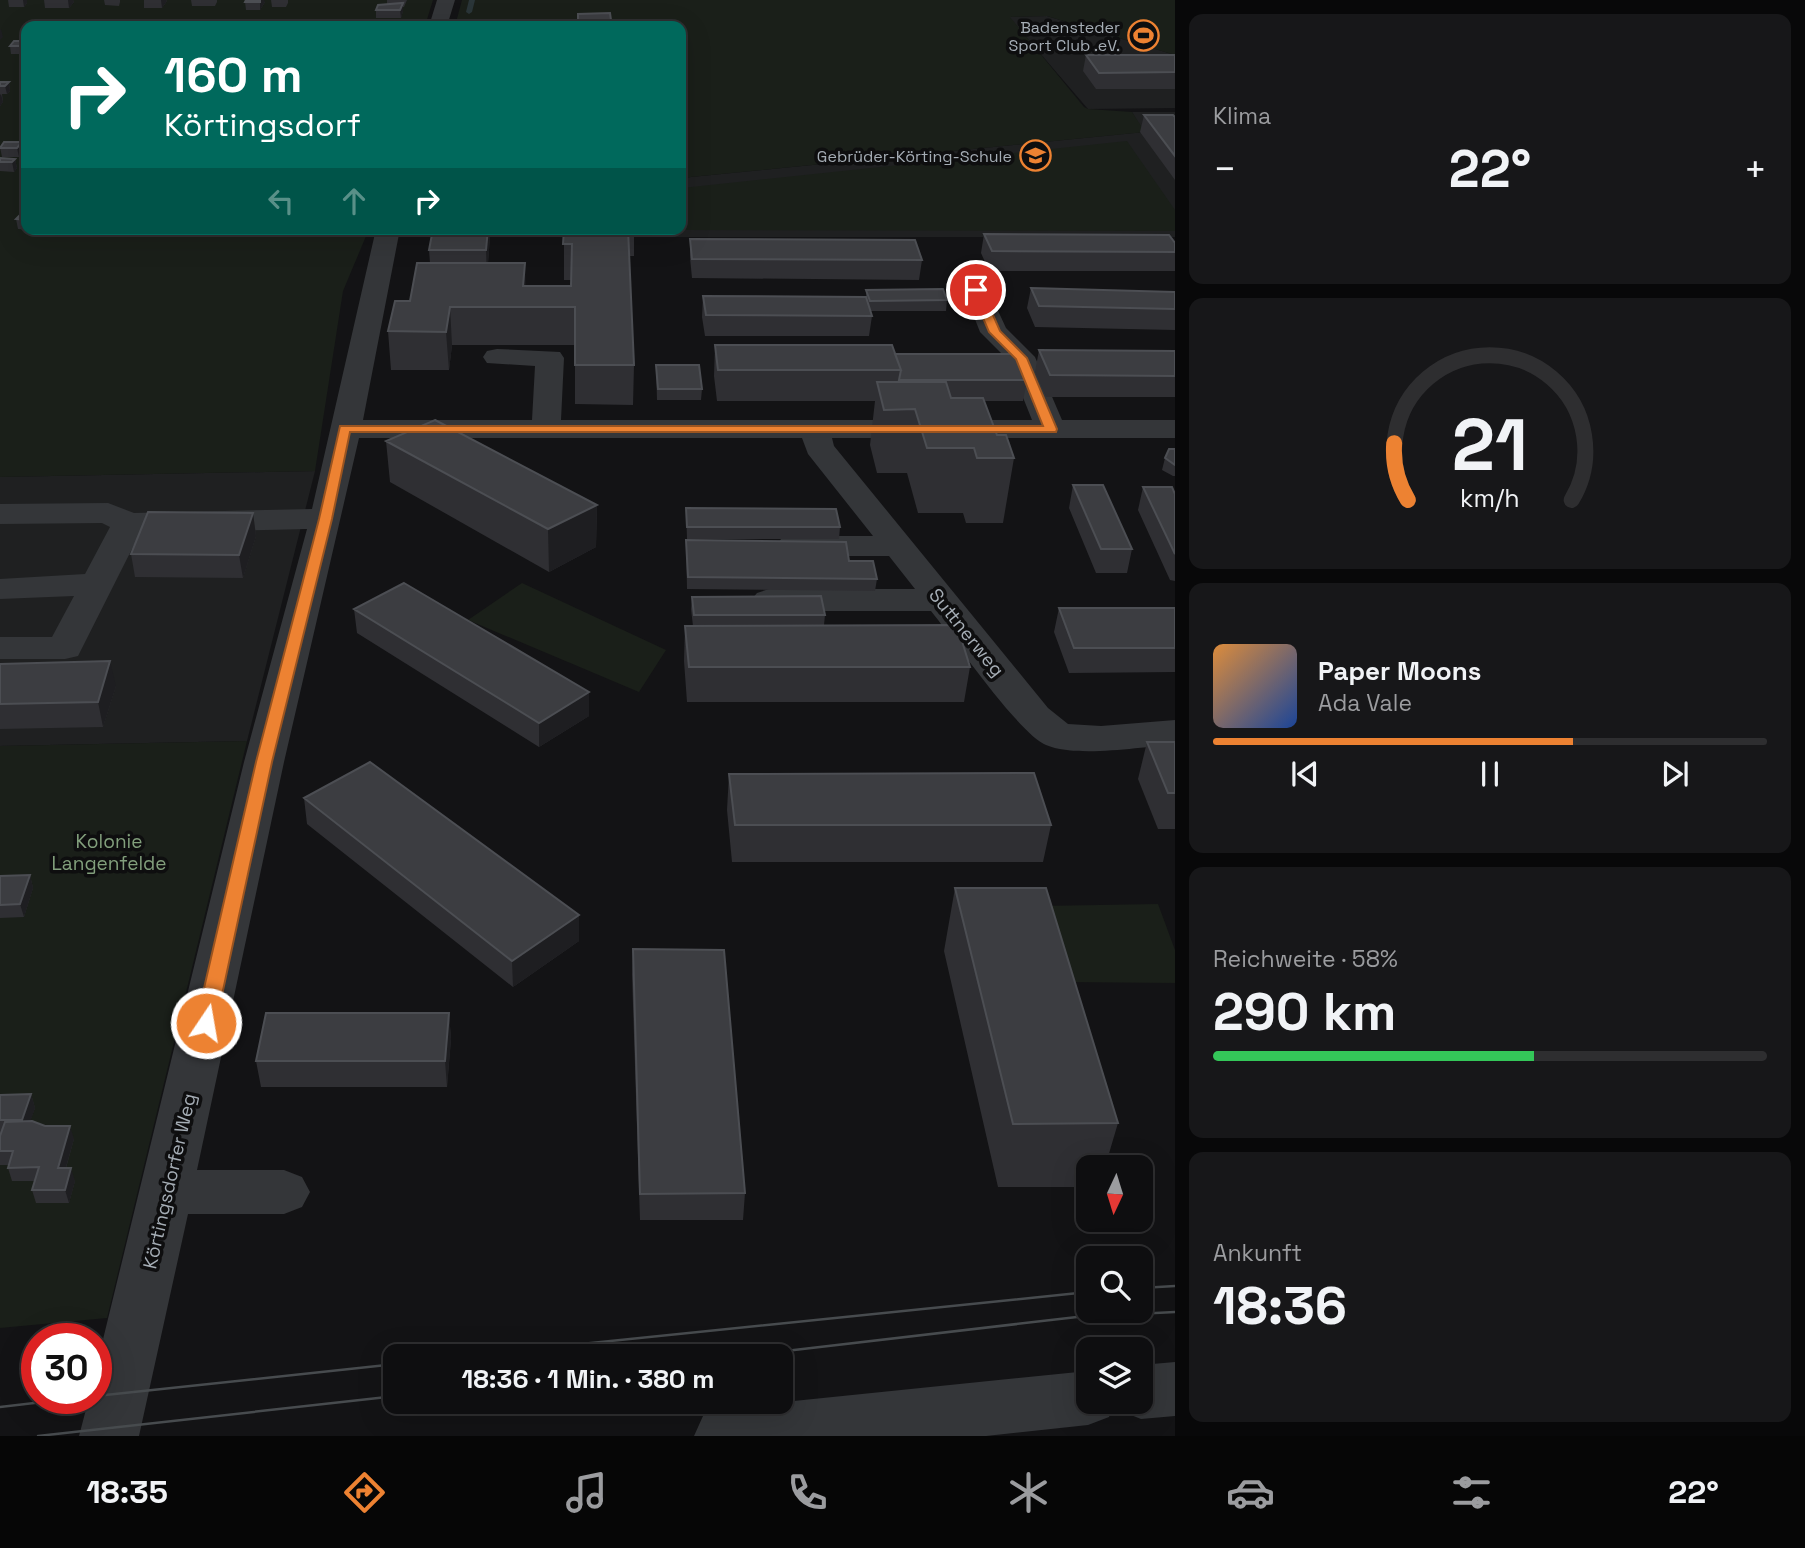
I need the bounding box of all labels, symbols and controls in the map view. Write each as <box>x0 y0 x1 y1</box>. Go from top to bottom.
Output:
place label: Badensteder Sport Club .eV. <box>1009 17 1120 56</box>
sports icon: Badensteder Sport Club .eV. <box>1126 19 1160 53</box>
text: 160 m <box>164 44 302 106</box>
icon: right <box>49 49 140 140</box>
text: Klima <box>1213 101 1271 131</box>
text: Körtingsdorf <box>164 105 361 145</box>
text: 22° <box>1449 136 1531 202</box>
school or university icon: Gebrüder-Körting-Schule <box>1018 139 1052 173</box>
text: − <box>1213 145 1237 193</box>
text: + <box>1743 145 1767 193</box>
place label: Gebrüder-Körting-Schule <box>817 146 1012 167</box>
icon: left <box>262 182 300 220</box>
icon: ahead <box>335 182 373 220</box>
icon: right <box>408 182 446 220</box>
pin <box>946 260 1006 320</box>
icon: arrive <box>957 271 995 309</box>
text: 21 <box>1452 398 1528 491</box>
text: km/h <box>1460 481 1520 513</box>
street label: Suttnerweg <box>923 583 1010 682</box>
text: Paper Moons <box>1318 654 1481 688</box>
text: Ada Vale <box>1318 688 1412 718</box>
icon: previous <box>1286 755 1324 793</box>
icon: pause <box>1471 755 1509 793</box>
icon: next <box>1656 755 1694 793</box>
park label: Kolonie Langenfelde <box>51 829 167 876</box>
text: Reichweite · 58% <box>1213 944 1398 974</box>
text: 290 km <box>1213 979 1396 1045</box>
position arrow <box>169 986 243 1060</box>
street label: Körtingsdorfer Weg <box>137 1091 202 1271</box>
north arrow <box>1076 1155 1153 1232</box>
map controls <box>1076 1155 1153 1414</box>
text: Ankunft <box>1213 1238 1302 1268</box>
button: search <box>1076 1246 1153 1323</box>
text: 18:36 <box>1213 1273 1347 1339</box>
speed limit sign: 30 <box>21 1323 112 1414</box>
button: layers <box>1076 1337 1153 1414</box>
text: 18:36 · 1 Min. · 380 m <box>462 1362 714 1396</box>
icon: directions <box>340 1468 389 1517</box>
icon: music <box>562 1468 611 1517</box>
icon: phone <box>783 1468 832 1517</box>
icon: climate <box>1004 1468 1053 1517</box>
icon: car <box>1226 1468 1275 1517</box>
icon: filters <box>1447 1468 1496 1517</box>
text: 18:35 <box>86 1472 168 1512</box>
text: 22° <box>1668 1472 1719 1512</box>

